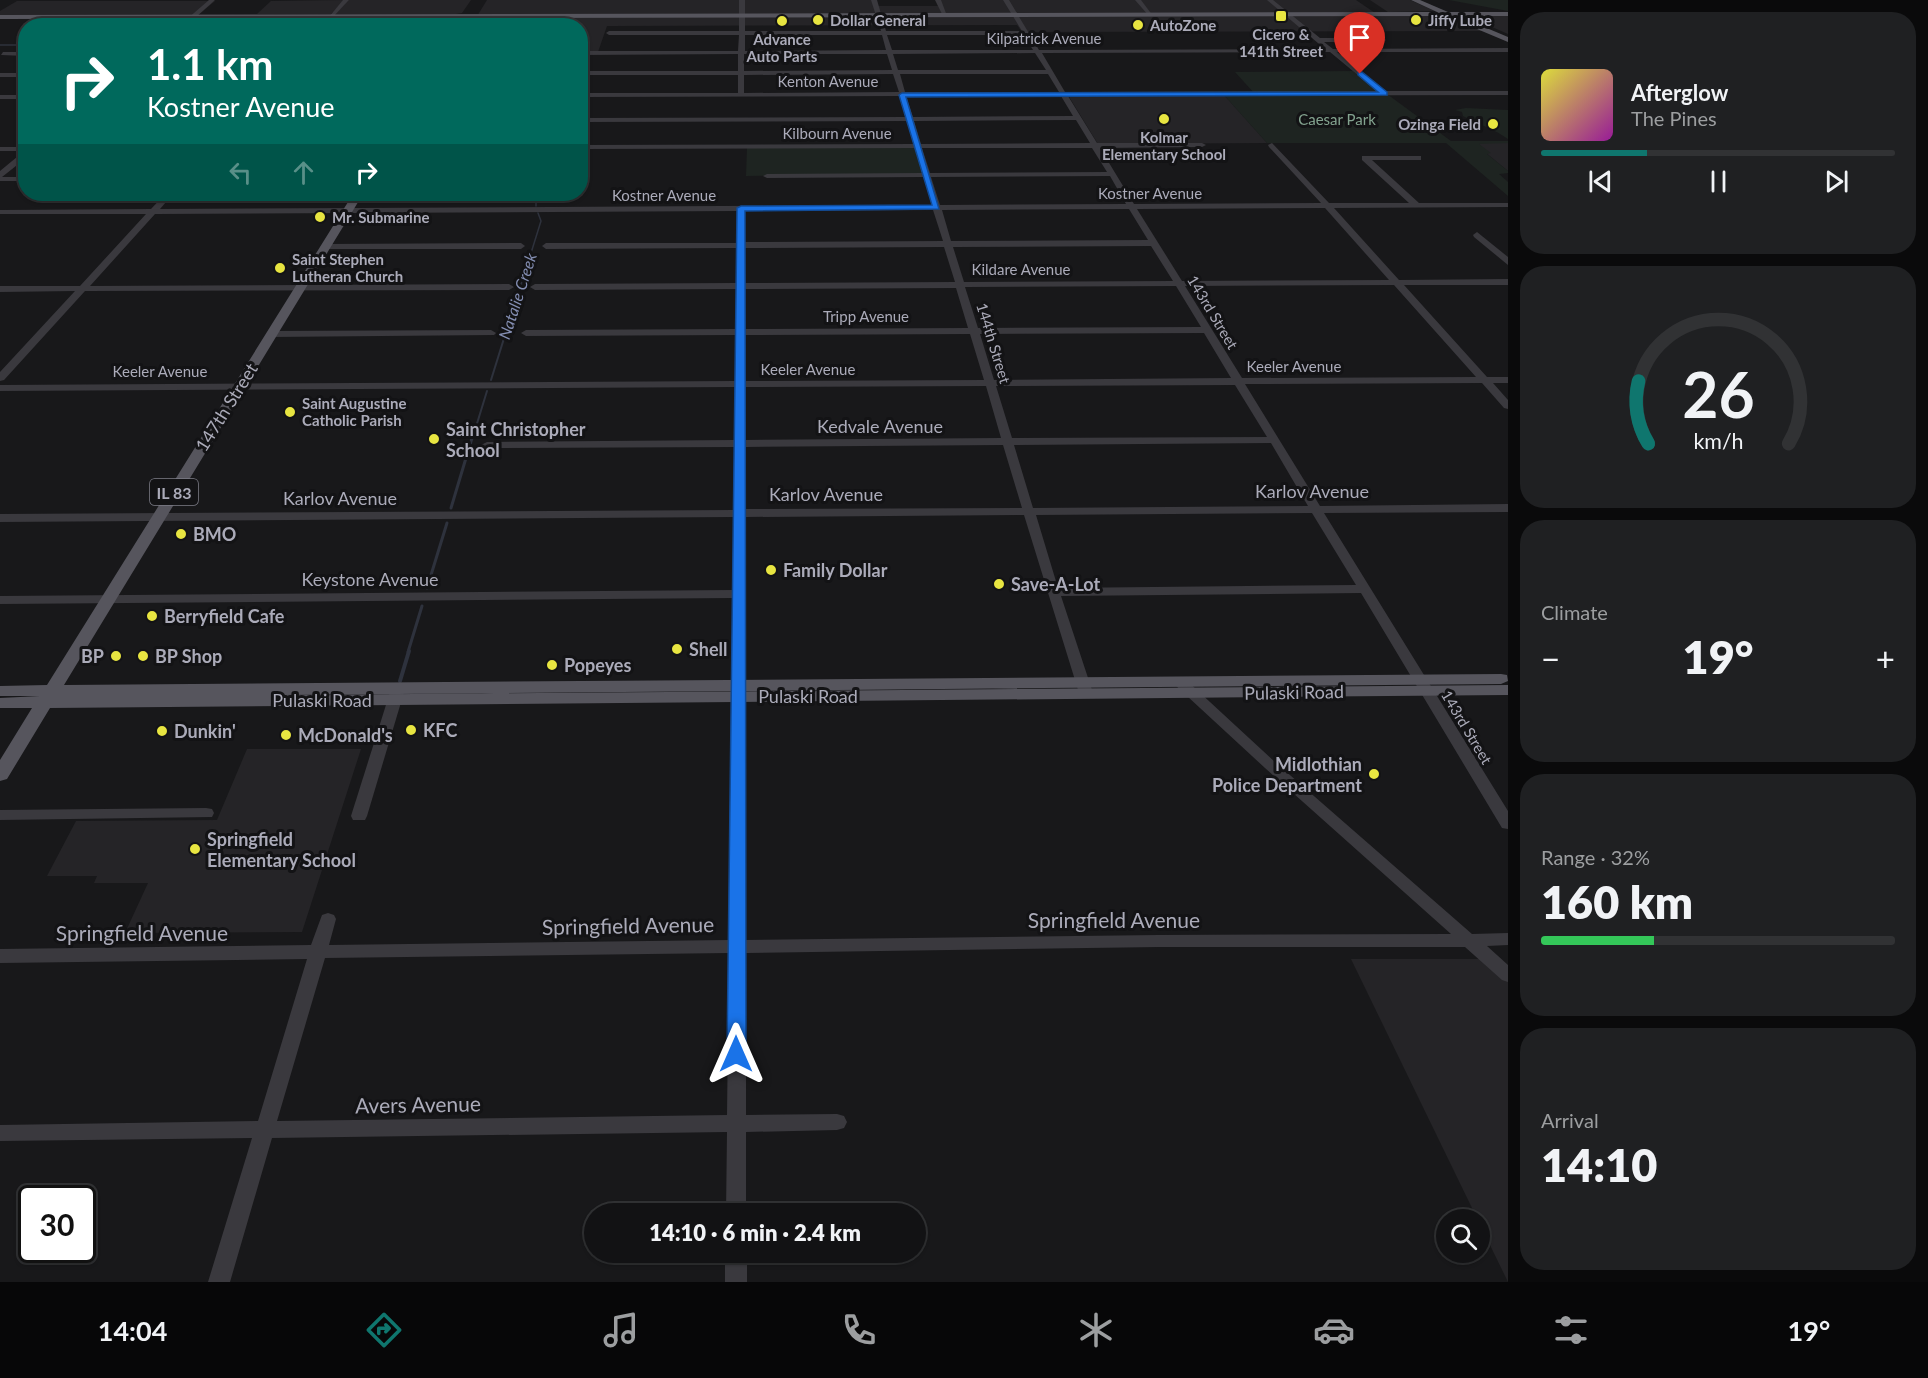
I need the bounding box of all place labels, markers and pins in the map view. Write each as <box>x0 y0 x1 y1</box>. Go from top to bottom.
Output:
marker: Cicero & 141th Street <box>1274 9 1288 23</box>
place label: Dollar General <box>830 11 926 29</box>
place label: Jiffy Lube <box>1428 11 1492 29</box>
pin <box>1334 12 1385 74</box>
marker: Dollar General <box>811 13 825 27</box>
marker: Jiffy Lube <box>1409 13 1423 27</box>
marker: Advance Auto Parts <box>775 14 789 28</box>
place label: AutoZone <box>1149 16 1216 34</box>
marker: AutoZone <box>1131 18 1145 32</box>
place label: Cicero & 141th Street <box>1239 25 1323 60</box>
place label: Advance Auto Parts <box>746 30 818 65</box>
marker: Kolmar Elementary School <box>1157 112 1171 126</box>
place label: Ozinga Field <box>1398 115 1481 133</box>
marker: Ozinga Field <box>1486 117 1500 131</box>
place label: Kolmar Elementary School <box>1102 128 1226 163</box>
place label: Mr. Submarine <box>332 208 429 226</box>
marker: Mr. Submarine <box>313 210 327 224</box>
place label: Saint Stephen Lutheran Church <box>292 250 403 285</box>
marker: Saint Stephen Lutheran Church <box>273 261 287 275</box>
place label: Saint Augustine Catholic Parish <box>302 394 406 429</box>
marker: Saint Augustine Catholic Parish <box>283 405 297 419</box>
place label: Saint Christopher School <box>446 418 586 461</box>
marker: Saint Christopher School <box>427 432 441 446</box>
place label: BMO <box>193 523 236 545</box>
marker: BMO <box>174 527 188 541</box>
place label: Family Dollar <box>783 559 888 581</box>
marker: Family Dollar <box>764 563 778 577</box>
place label: Save-A-Lot <box>1011 573 1100 595</box>
marker: Save-A-Lot <box>992 577 1006 591</box>
place label: Berryfield Cafe <box>164 605 285 627</box>
marker: Berryfield Cafe <box>145 609 159 623</box>
place label: Shell <box>689 638 727 660</box>
marker: Shell <box>670 642 684 656</box>
place label: BP <box>81 645 104 667</box>
place label: BP Shop <box>155 645 222 667</box>
marker: BP <box>109 649 123 663</box>
marker: BP Shop <box>136 649 150 663</box>
place label: Popeyes <box>564 654 631 676</box>
marker: Popeyes <box>545 658 559 672</box>
place label: KFC <box>423 719 457 741</box>
place label: Dunkin' <box>174 720 236 742</box>
marker: KFC <box>404 723 418 737</box>
marker: Dunkin' <box>155 724 169 738</box>
place label: McDonald's <box>298 724 393 746</box>
marker: McDonald's <box>279 728 293 742</box>
place label: Midlothian Police Department <box>1212 753 1362 796</box>
marker: Midlothian Police Department <box>1367 767 1381 781</box>
place label: Springfield Elementary School <box>207 828 356 871</box>
marker: Springfield Elementary School <box>188 842 202 856</box>

